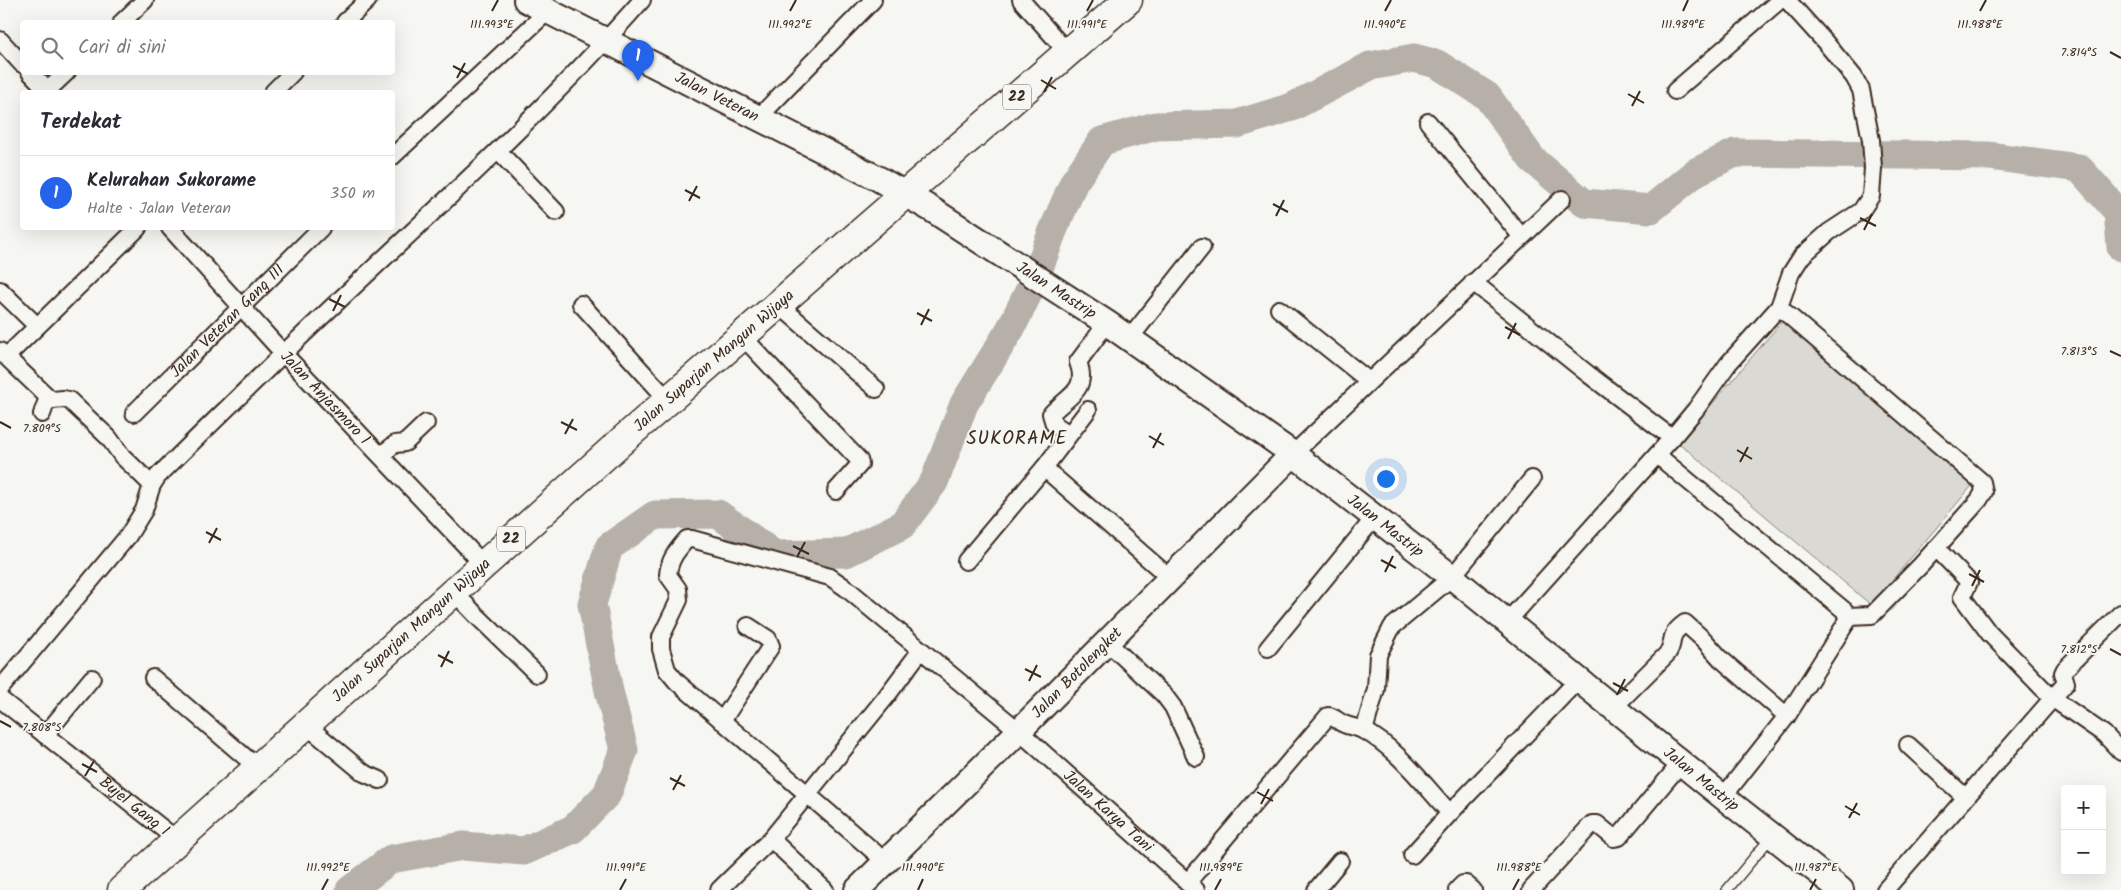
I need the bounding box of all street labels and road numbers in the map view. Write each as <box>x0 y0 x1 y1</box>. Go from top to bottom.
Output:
street label: Jalan Veteran <box>670 65 763 129</box>
road number: 22 <box>1003 84 1031 110</box>
street label: Jalan Mastrip <box>1011 255 1102 326</box>
street label: Jalan Veteran Gang III <box>164 258 290 384</box>
street label: Jalan Suparjan Mangun Wijaya <box>628 283 800 438</box>
street label: Jalan Anjasmoro 1 <box>274 345 376 451</box>
street label: Jalan Mastrip <box>1342 488 1430 564</box>
road number: 22 <box>497 526 525 552</box>
street label: Jalan Suparjan Mangun Wijaya <box>326 552 496 708</box>
street label: Jalan Botolengket <box>1025 621 1128 724</box>
street label: Jalan Mastrip <box>1658 741 1745 818</box>
street label: Jalan Karya Tani <box>1058 764 1160 859</box>
street label: Bujel Gang I <box>94 770 175 842</box>

